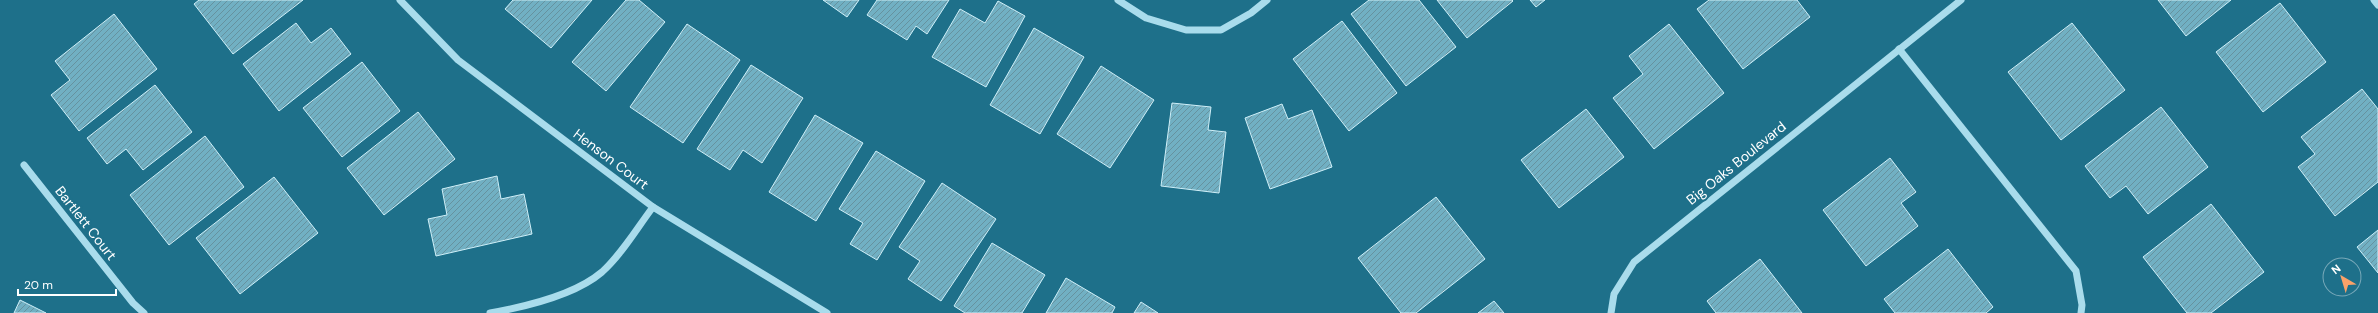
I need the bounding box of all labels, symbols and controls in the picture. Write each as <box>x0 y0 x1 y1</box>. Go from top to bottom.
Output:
street label: Big Oaks Boulevard <box>1683 117 1789 209</box>
street label: Henson Court <box>570 125 652 193</box>
street label: Bartlett Court <box>51 182 121 264</box>
north arrow <box>2322 257 2362 297</box>
text: N <box>2328 261 2343 277</box>
scale bar <box>18 271 116 297</box>
text: 20 m <box>24 277 53 293</box>

